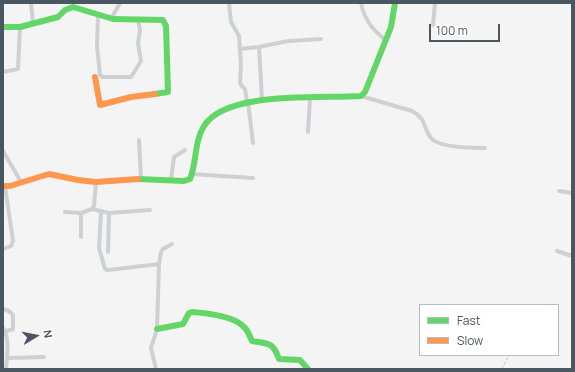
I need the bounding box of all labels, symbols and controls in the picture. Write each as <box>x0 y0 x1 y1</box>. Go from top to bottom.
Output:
scale bar <box>431 16 502 42</box>
text: 100 m <box>436 22 468 39</box>
legend <box>419 304 559 356</box>
text: Fast <box>457 312 481 329</box>
north arrow <box>16 316 56 356</box>
text: N <box>40 329 56 339</box>
text: Slow <box>457 332 483 349</box>

